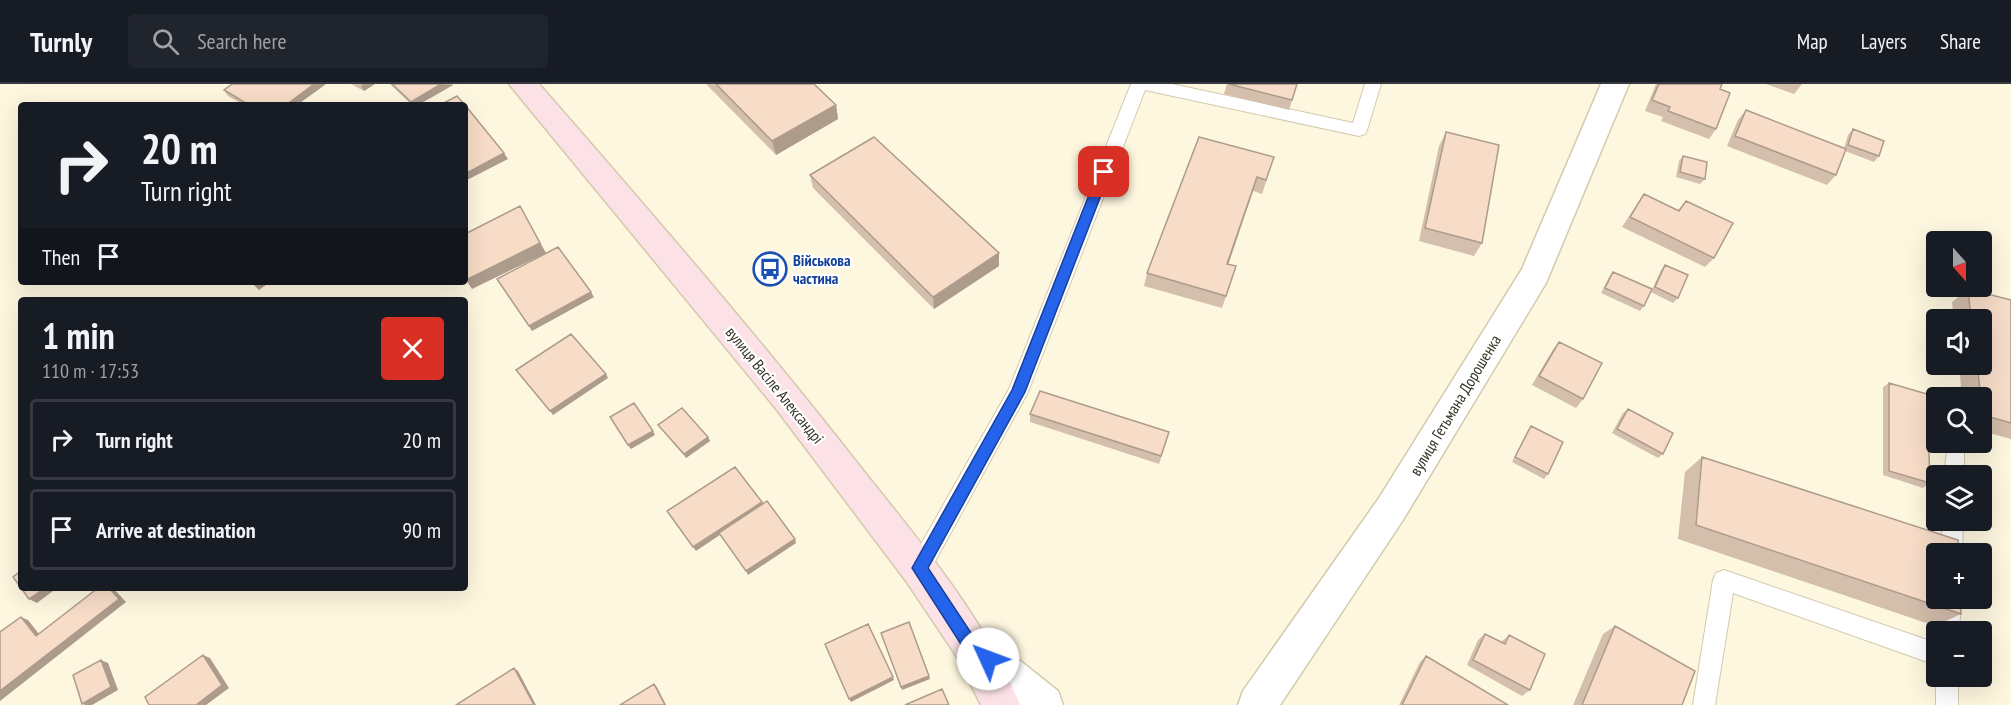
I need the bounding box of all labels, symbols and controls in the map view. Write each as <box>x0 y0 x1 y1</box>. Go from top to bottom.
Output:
search box <box>128 14 548 68</box>
text: Turnly <box>30 23 92 60</box>
icon: search <box>149 25 182 58</box>
text: Search here <box>197 27 287 55</box>
text: Map <box>1797 28 1828 55</box>
text: Layers <box>1861 28 1907 55</box>
text: Share <box>1940 28 1981 55</box>
text: 20 m <box>141 121 218 176</box>
icon: right <box>42 126 120 204</box>
pin <box>1078 146 1129 197</box>
icon: arrive <box>1087 155 1120 188</box>
text: Turn right <box>141 174 232 208</box>
north arrow <box>1926 231 1992 297</box>
map controls <box>1926 231 1992 687</box>
icon: arrive <box>92 240 125 273</box>
text: Then <box>42 243 80 271</box>
place label: Військова частина <box>793 250 851 288</box>
bus stop icon: Військова частина <box>752 251 788 287</box>
button: sound <box>1926 309 1992 375</box>
text: 1 min <box>42 312 115 359</box>
button: close <box>381 317 444 380</box>
street label: вулиця Васіле Александрі <box>722 322 828 448</box>
street label: вулиця Гетьмана Дорошенка <box>1405 331 1505 479</box>
text: 110 m · 17:53 <box>42 358 139 384</box>
button: search <box>1926 387 1992 453</box>
icon: right <box>45 423 78 456</box>
text: Turn right <box>96 426 173 454</box>
text: 20 m <box>402 426 441 454</box>
button: layers <box>1926 465 1992 531</box>
icon: arrive <box>45 513 78 546</box>
text: Arrive at destination <box>96 516 256 544</box>
text: 90 m <box>402 516 441 544</box>
button: + <box>1926 543 1992 609</box>
button: − <box>1926 621 1992 687</box>
position arrow <box>956 627 1020 691</box>

